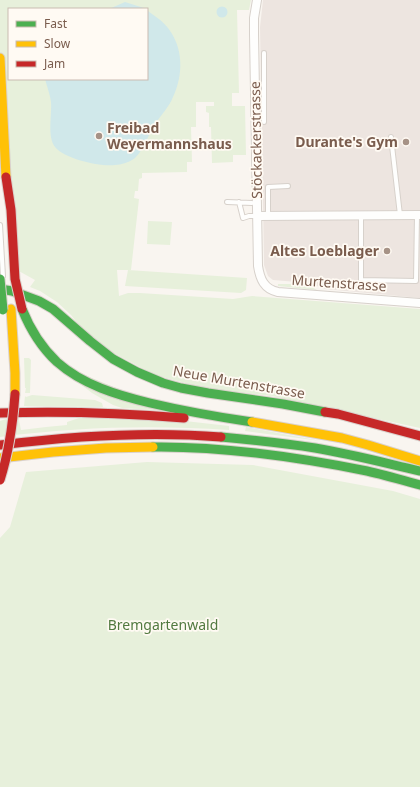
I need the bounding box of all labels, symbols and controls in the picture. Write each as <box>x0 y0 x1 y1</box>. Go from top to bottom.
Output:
legend <box>8 8 148 80</box>
text: Fast <box>44 15 68 32</box>
text: Slow <box>44 35 71 52</box>
text: Jam <box>43 55 65 72</box>
street label: Stöckackerstrasse <box>245 81 266 199</box>
place label: Freibad Weyermannshaus <box>107 118 232 153</box>
marker: Freibad Weyermannshaus <box>94 131 104 141</box>
place label: Durante's Gym <box>295 132 398 151</box>
marker: Durante's Gym <box>401 137 411 147</box>
place label: Altes Loeblager <box>270 241 380 260</box>
marker: Altes Loeblager <box>382 246 392 256</box>
street label: Murtenstrasse <box>291 270 387 295</box>
street label: Neue Murtenstrasse <box>172 361 307 403</box>
park label: Bremgartenwald <box>108 615 218 634</box>

